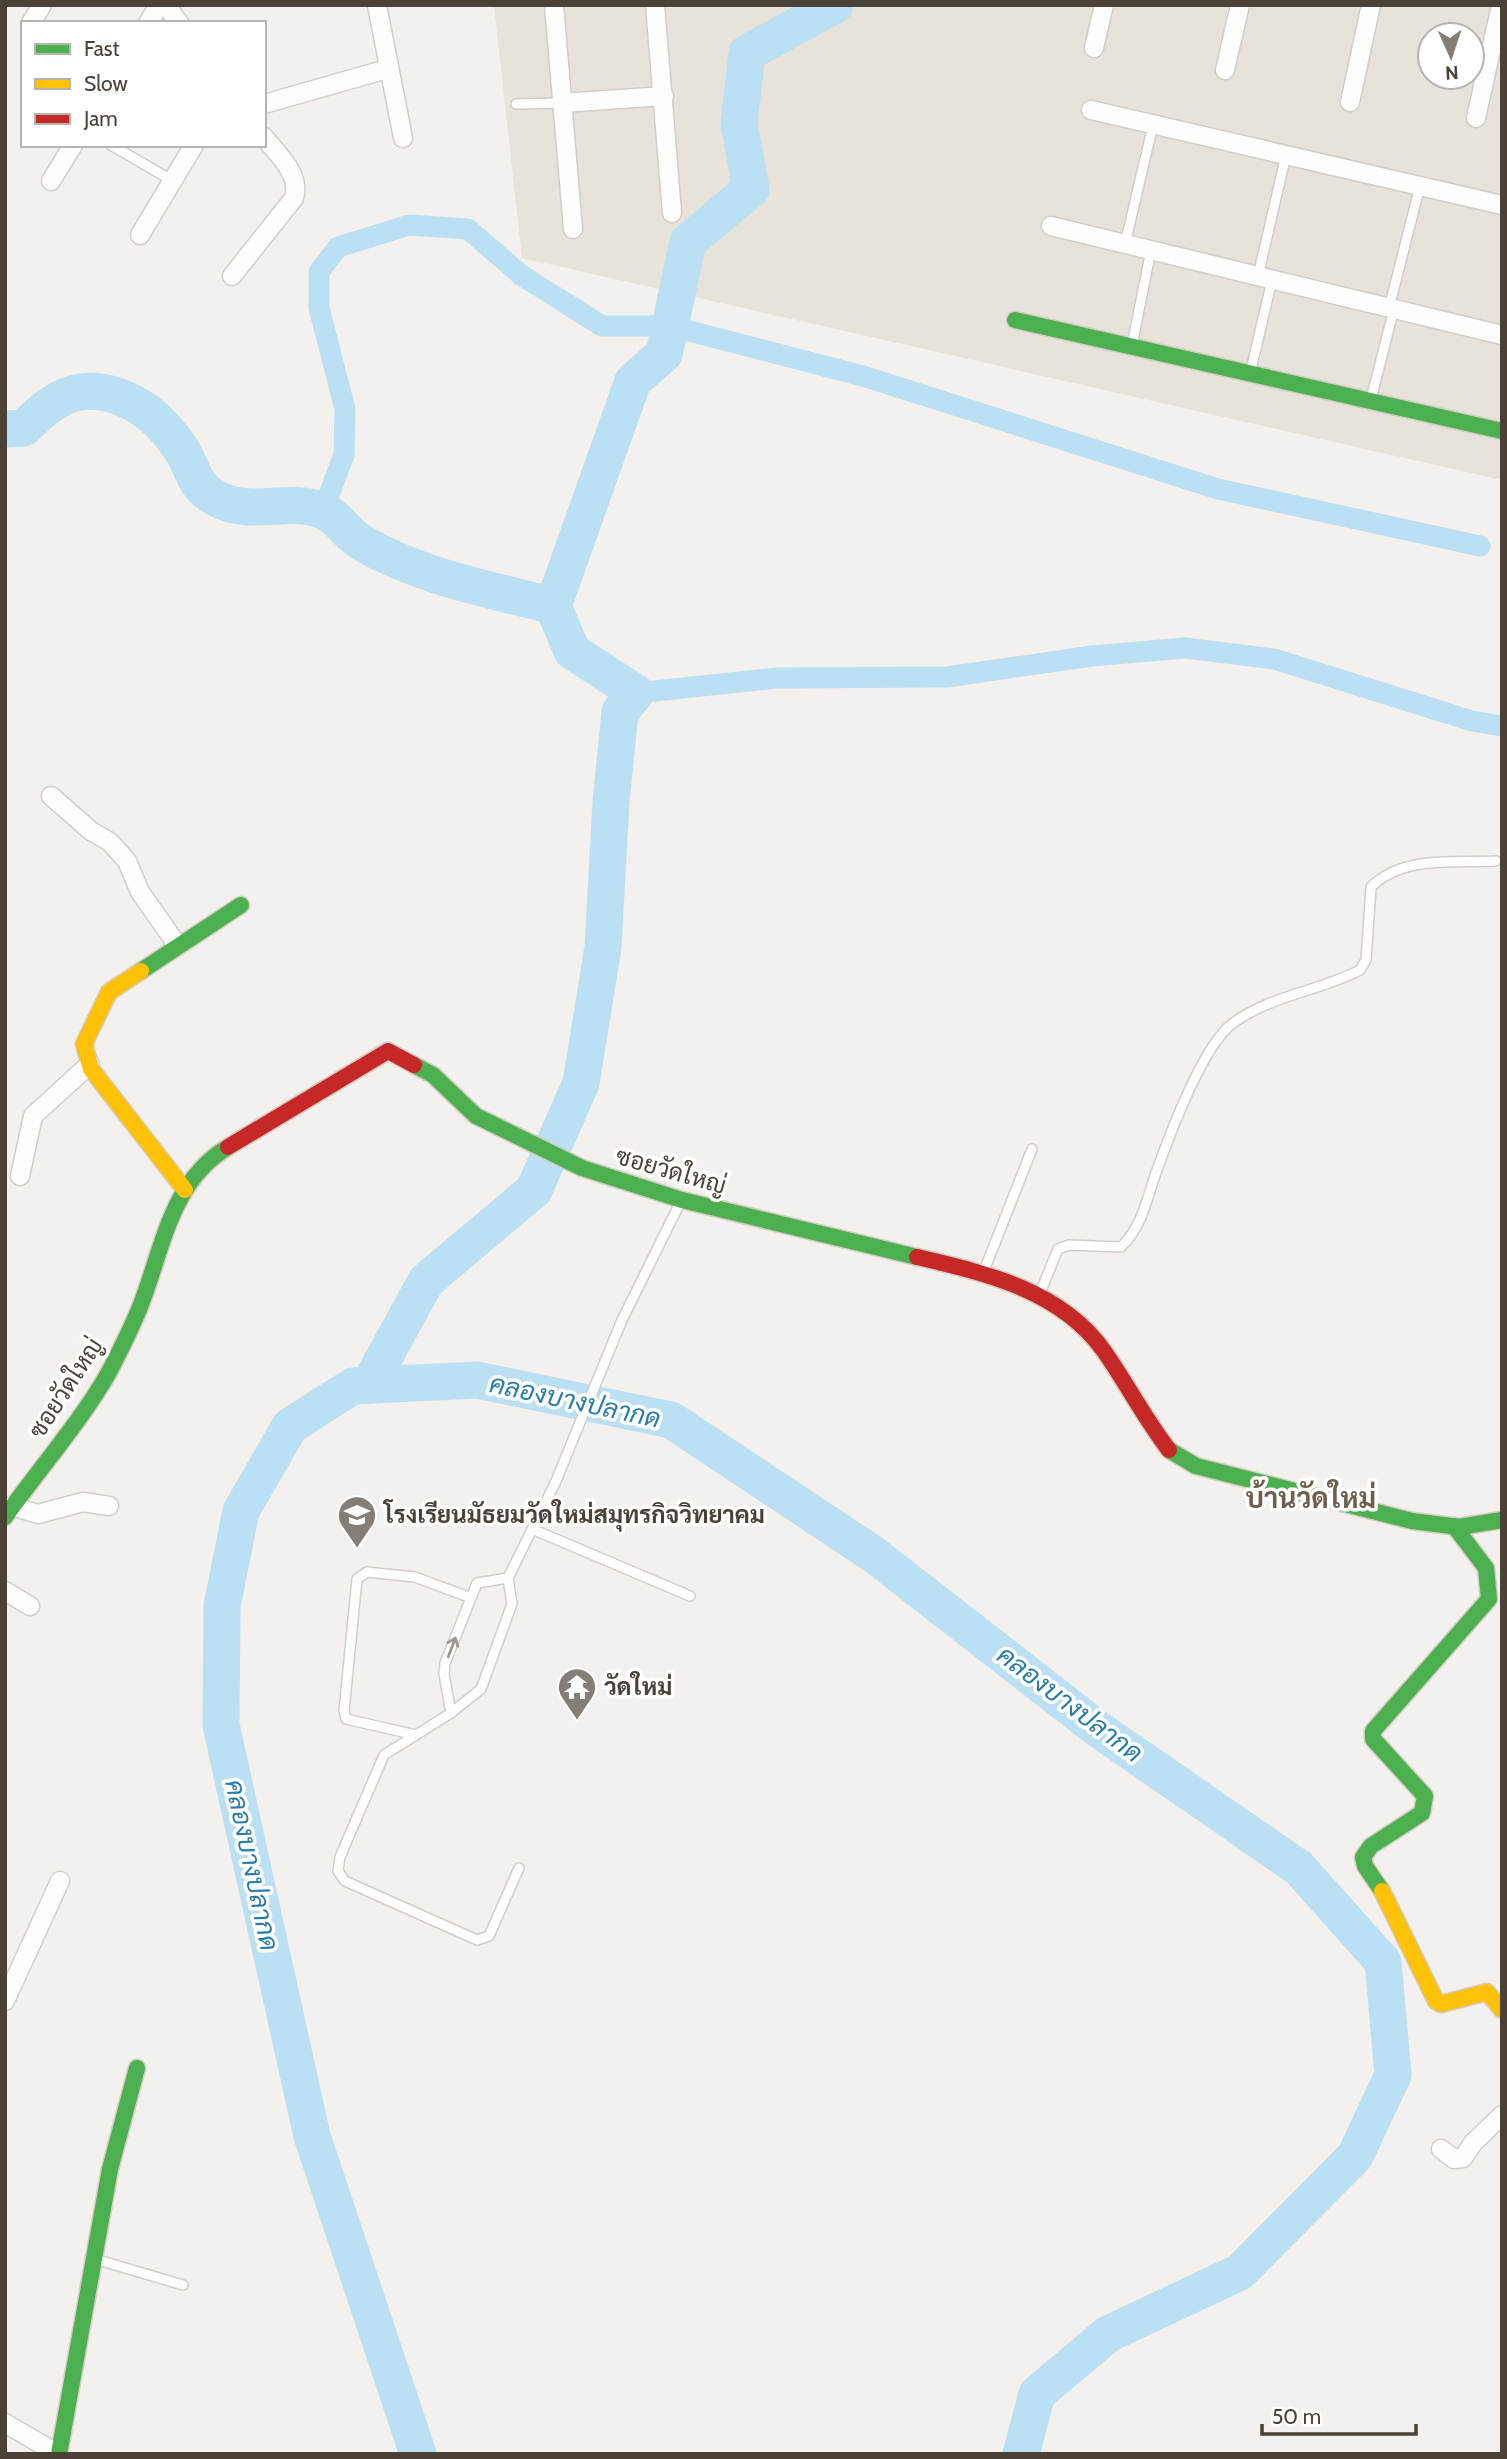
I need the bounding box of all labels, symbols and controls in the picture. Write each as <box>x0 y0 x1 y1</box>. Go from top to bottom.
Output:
legend <box>21 21 266 147</box>
north arrow <box>1416 21 1486 91</box>
text: Fast <box>84 36 120 61</box>
text: N <box>1445 61 1459 84</box>
text: Slow <box>84 71 128 96</box>
text: Jam <box>83 106 118 131</box>
street label: ซอยวัดใหญ่ <box>613 1140 730 1200</box>
street label: ซอยวัดใหญ่ <box>22 1332 109 1443</box>
water label: คลองบางปลากด <box>487 1367 663 1435</box>
district label: บ้านวัดใหม่ <box>1246 1479 1376 1515</box>
school or university icon: โรงเรียนมัธยมวัดใหม่สมุทรกิจวิทยาคม <box>336 1494 378 1549</box>
place label: โรงเรียนมัธยมวัดใหม่สมุทรกิจวิทยาคม <box>382 1499 765 1532</box>
one-way arrow <box>446 1636 459 1658</box>
water label: คลองบางปลากด <box>991 1639 1149 1769</box>
temple icon: วัดใหม่ <box>556 1666 598 1721</box>
place label: วัดใหม่ <box>604 1671 672 1701</box>
water label: คลองบางปลากด <box>218 1777 286 1953</box>
scale bar <box>1262 2392 1416 2436</box>
text: 50 m <box>1272 2404 1321 2429</box>

